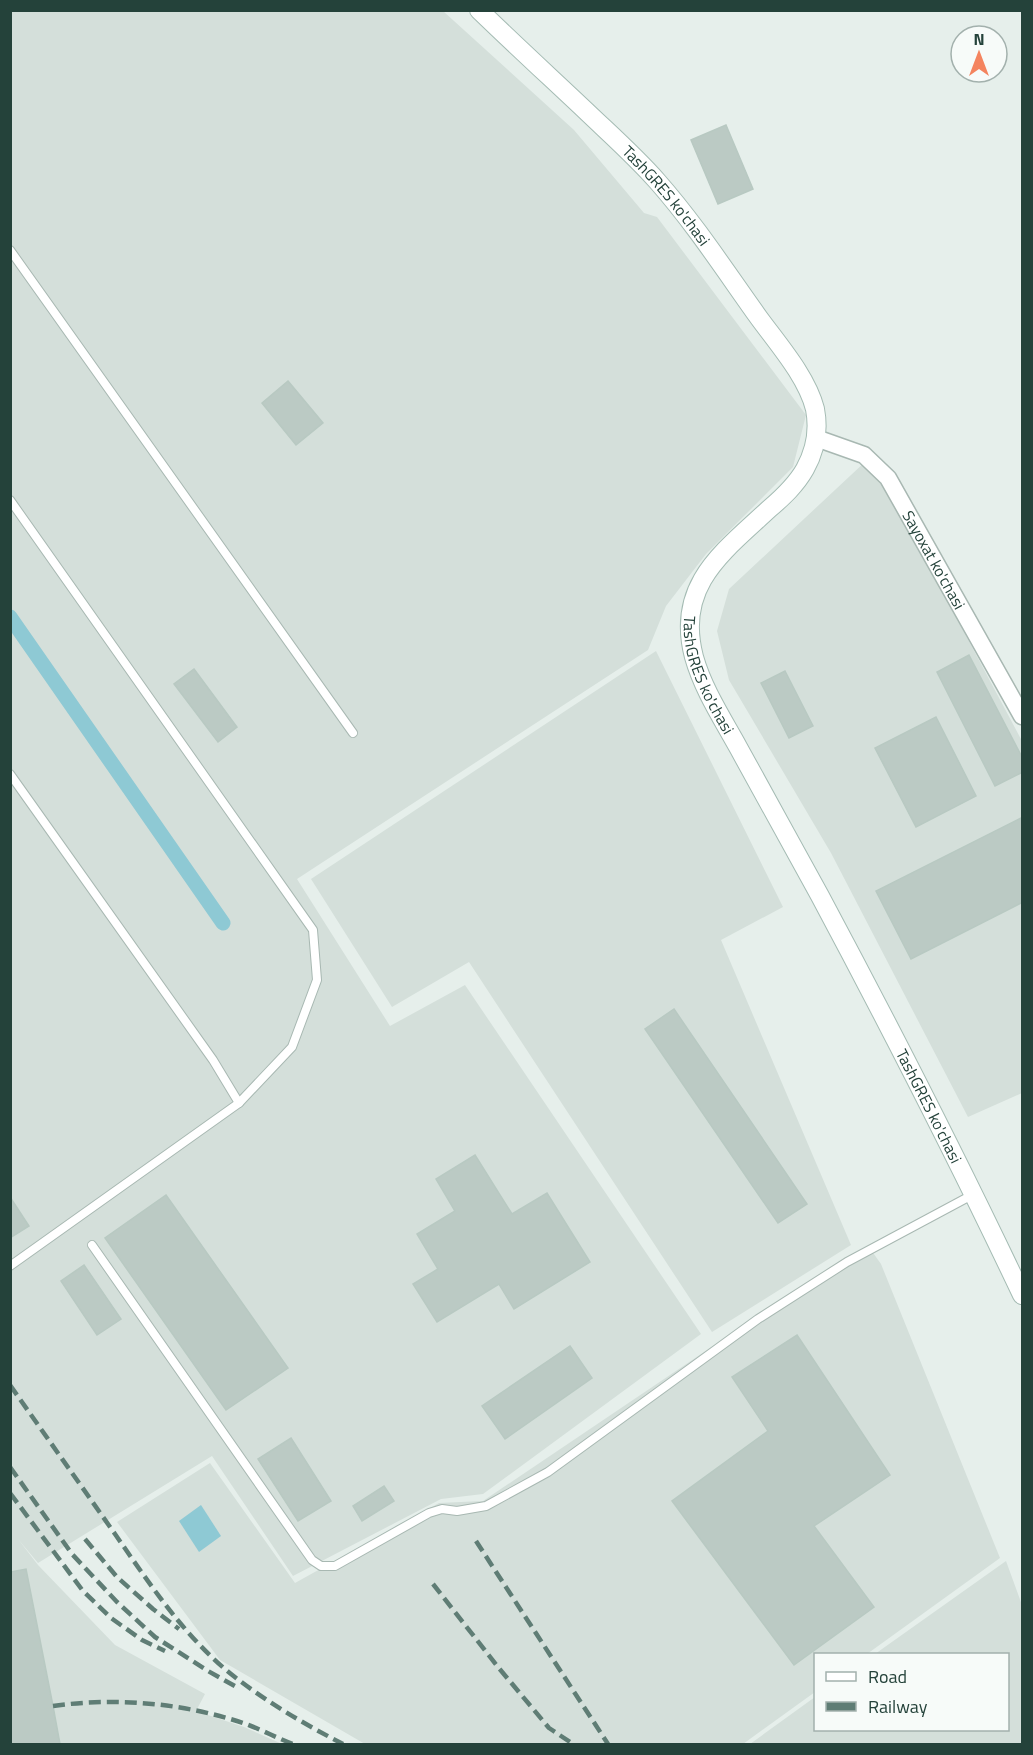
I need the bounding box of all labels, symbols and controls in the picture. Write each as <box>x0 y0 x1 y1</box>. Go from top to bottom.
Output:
north arrow <box>949 24 1009 84</box>
text: N <box>973 27 985 51</box>
street label: TashGRES ko'chasi <box>617 140 716 251</box>
street label: Sayoxat ko'chasi <box>897 506 972 614</box>
street label: TashGRES ko'chasi <box>678 615 740 739</box>
street label: TashGRES ko'chasi <box>890 1045 968 1167</box>
legend <box>814 1653 1009 1731</box>
text: Road <box>868 1663 907 1690</box>
text: Railway <box>868 1693 928 1720</box>

